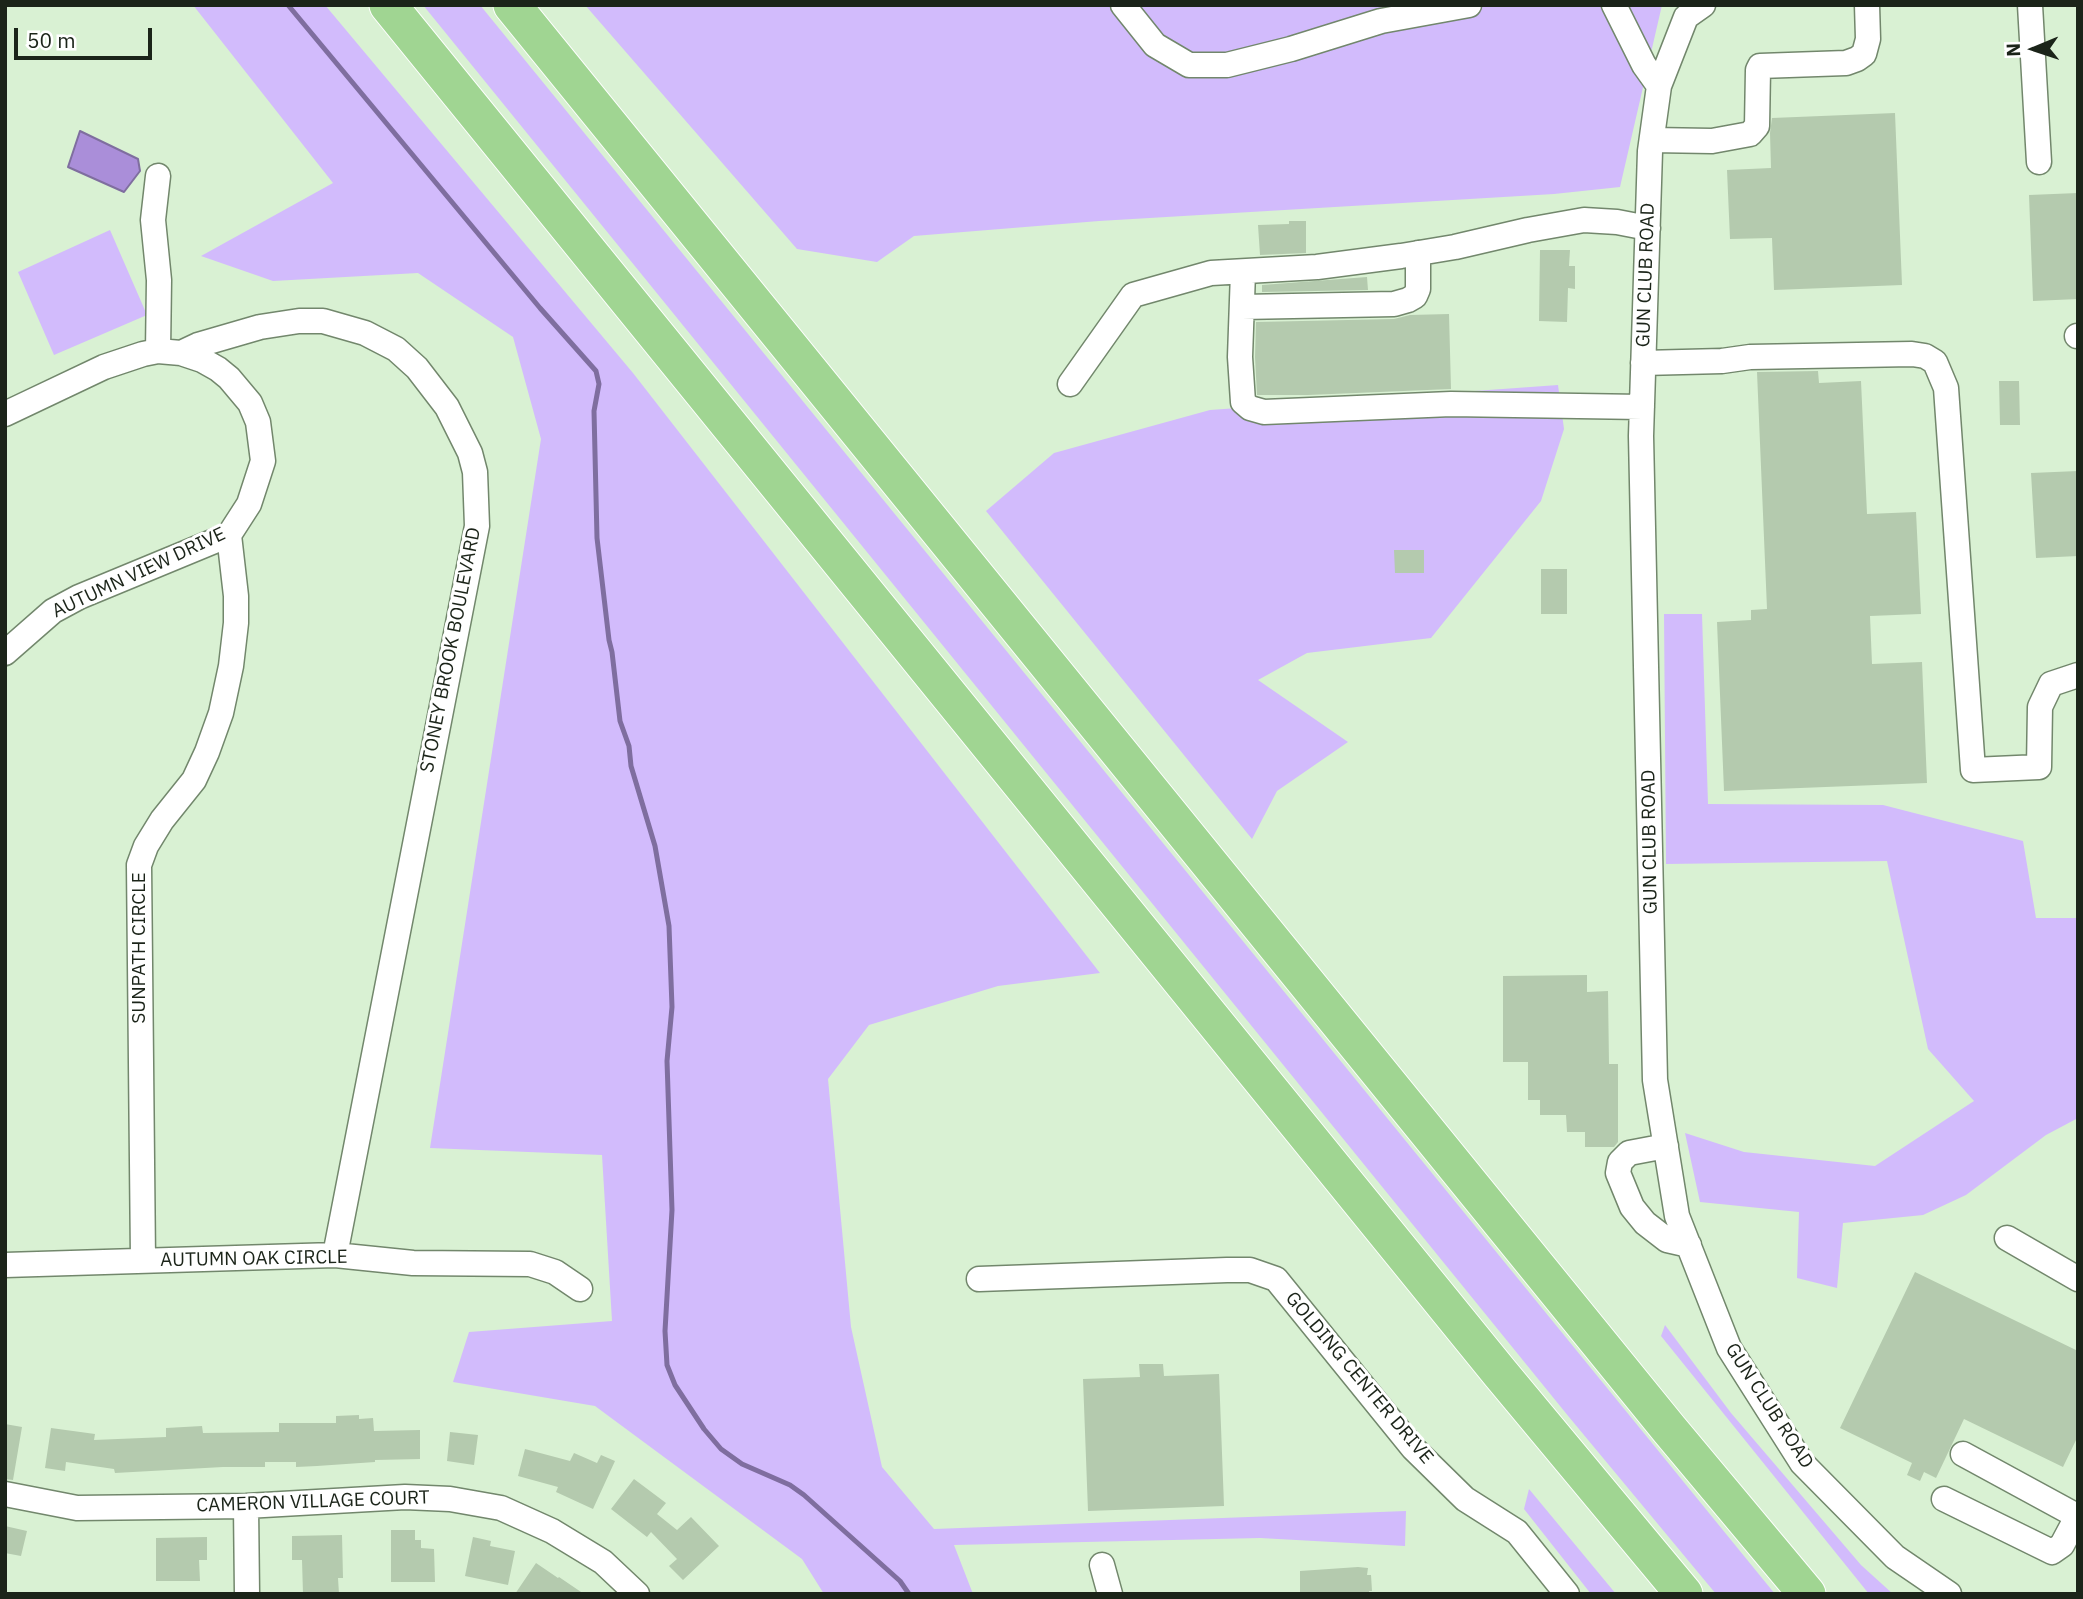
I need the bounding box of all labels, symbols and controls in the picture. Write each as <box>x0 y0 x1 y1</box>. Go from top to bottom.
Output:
scale bar <box>18 14 156 58</box>
north arrow <box>1999 14 2069 84</box>
text: 50 m <box>27 26 76 54</box>
text: N <box>2001 42 2025 57</box>
street label: GUN CLUB ROAD <box>1632 202 1660 348</box>
street label: AUTUMN VIEW DRIVE <box>49 523 229 623</box>
street label: STONEY BROOK BOULEVARD <box>416 525 486 775</box>
street label: GUN CLUB ROAD <box>1637 769 1663 915</box>
street label: SUNPATH CIRCLE <box>129 872 151 1024</box>
street label: AUTUMN OAK CIRCLE <box>160 1246 348 1272</box>
street label: GOLDING CENTER DRIVE <box>1280 1287 1438 1469</box>
street label: GUN CLUB ROAD <box>1720 1339 1818 1473</box>
street label: CAMERON VILLAGE COURT <box>196 1487 430 1517</box>

